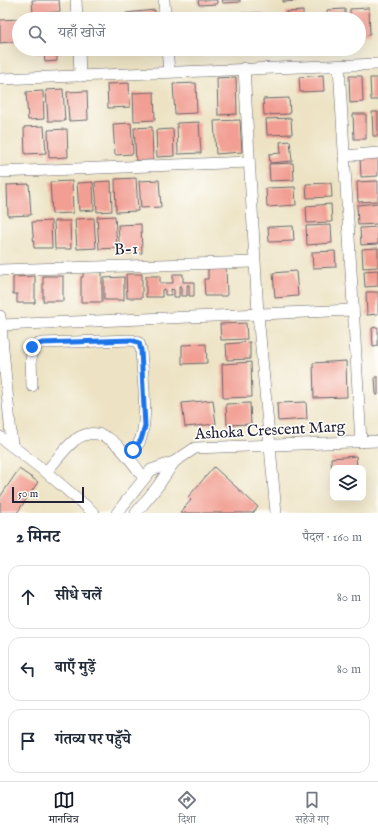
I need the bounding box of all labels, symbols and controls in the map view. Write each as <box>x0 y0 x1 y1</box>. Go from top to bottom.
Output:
search box <box>12 12 366 56</box>
icon: search <box>26 23 48 45</box>
text: यहाँ खोजें <box>58 23 105 42</box>
street label: B-1 <box>114 240 138 260</box>
route end <box>23 338 41 356</box>
street label: Ashoka Crescent Marg <box>193 417 346 445</box>
route start <box>124 441 142 459</box>
map controls <box>330 465 366 501</box>
button: layers <box>330 465 366 501</box>
scale bar <box>12 485 84 504</box>
text: 50 m <box>18 487 38 501</box>
text: 2 मिनट <box>16 527 60 548</box>
text: पैदल · 160 m <box>303 529 362 546</box>
icon: ahead <box>17 586 39 608</box>
text: सीधे चलें <box>55 586 102 605</box>
text: 80 m <box>337 589 361 606</box>
icon: left <box>17 658 39 680</box>
text: बाएँ मुड़ें <box>55 658 95 677</box>
text: 80 m <box>337 661 361 678</box>
icon: arrive <box>17 730 39 752</box>
text: गंतव्य पर पहुँचे <box>55 730 131 749</box>
tab: मानचित्र <box>49 789 79 830</box>
tab: दिशा <box>176 789 198 830</box>
tab: सहेजे गए <box>296 789 329 830</box>

